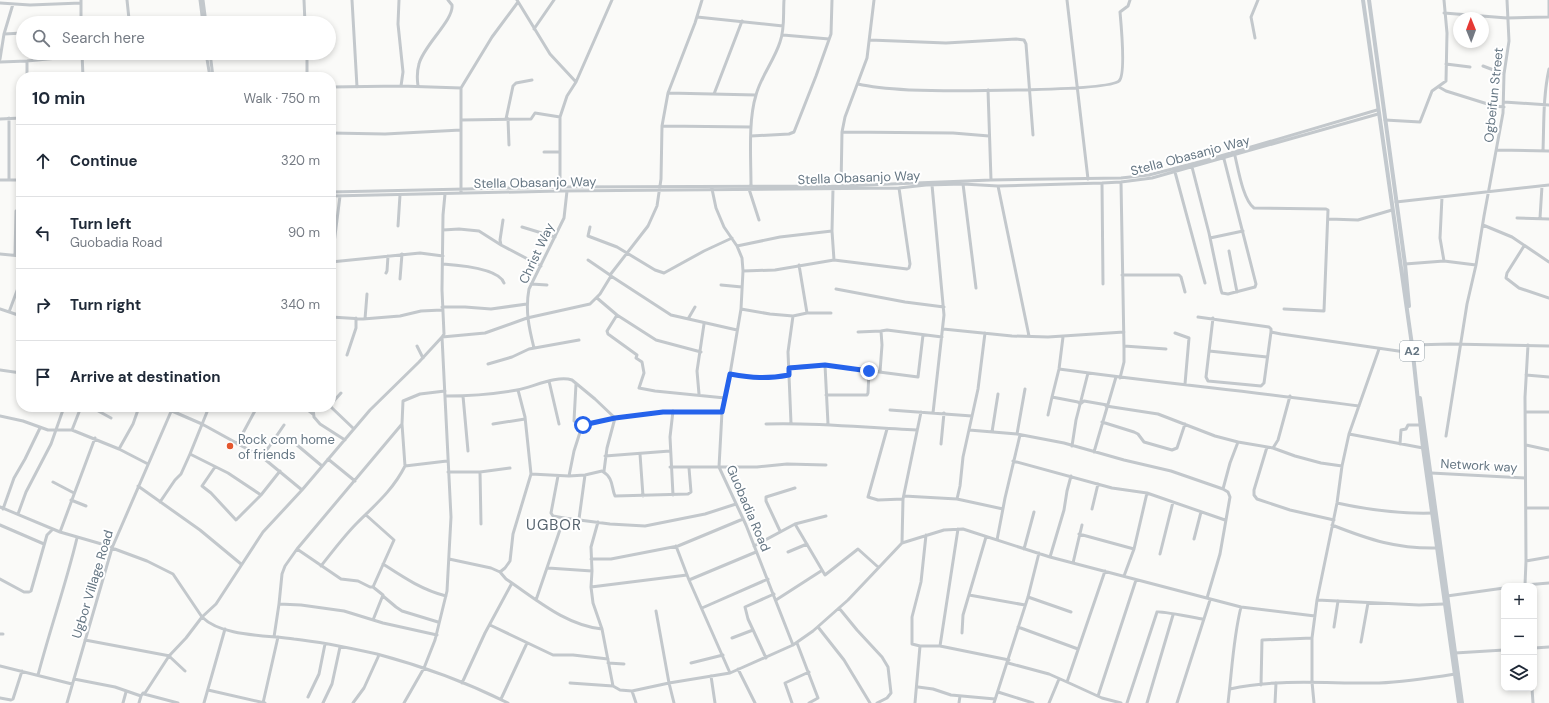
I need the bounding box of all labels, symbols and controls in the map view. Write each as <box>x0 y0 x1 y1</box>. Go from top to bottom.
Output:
north arrow <box>1453 12 1489 48</box>
search box <box>16 16 336 60</box>
icon: search <box>30 27 52 49</box>
text: Search here <box>62 28 145 48</box>
street label: Ogbeifun Street <box>1480 47 1507 143</box>
text: 10 min <box>32 87 85 109</box>
text: Walk · 750 m <box>244 90 320 107</box>
street label: Stella Obasanjo Way <box>1129 131 1252 180</box>
icon: ahead <box>32 150 54 172</box>
text: Continue <box>70 151 138 171</box>
text: 320 m <box>281 152 320 169</box>
street label: Stella Obasanjo Way <box>797 167 921 188</box>
street label: Stella Obasanjo Way <box>473 173 597 192</box>
text: Turn left <box>70 214 131 234</box>
street label: Christ Way <box>515 220 558 287</box>
icon: left <box>32 222 54 244</box>
text: 90 m <box>288 224 320 241</box>
text: Guobadia Road <box>70 234 162 251</box>
icon: right <box>32 294 54 316</box>
text: Turn right <box>70 295 141 315</box>
text: 340 m <box>280 296 320 313</box>
road number: A2 <box>1400 341 1424 361</box>
route end <box>860 362 878 380</box>
icon: arrive <box>32 366 54 388</box>
text: Arrive at destination <box>70 367 221 387</box>
route start <box>574 416 592 434</box>
place label: Rock com home of friends <box>238 431 335 463</box>
marker: Rock com home of friends <box>225 441 235 451</box>
street label: Network way <box>1440 455 1518 476</box>
street label: Guobadia Road <box>723 462 774 554</box>
district label: UGBOR <box>526 515 582 535</box>
street label: Ugbor Village Road <box>68 528 117 641</box>
map controls <box>1501 583 1537 691</box>
button: + <box>1501 583 1537 619</box>
button: − <box>1501 619 1537 655</box>
button: layers <box>1501 655 1537 691</box>

